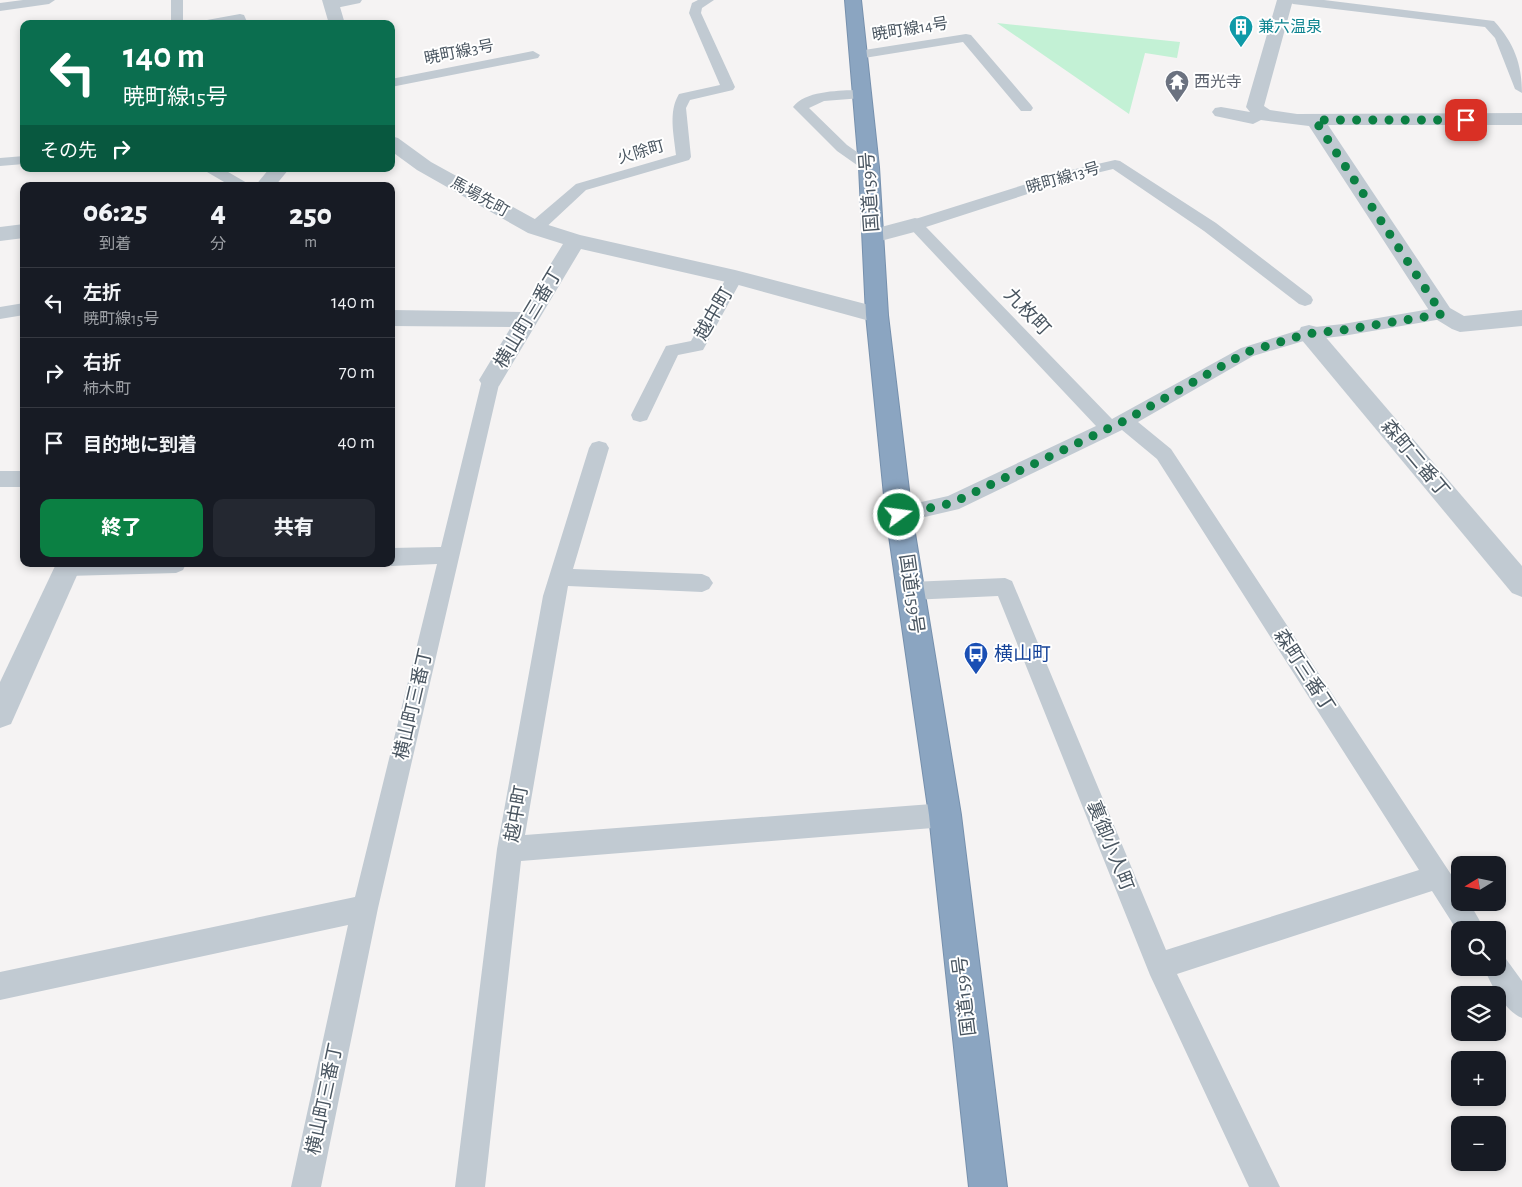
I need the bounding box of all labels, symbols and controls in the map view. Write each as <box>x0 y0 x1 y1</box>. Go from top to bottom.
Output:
street label: 暁町線14号 <box>870 14 949 43</box>
building icon: 兼六温泉 <box>1228 14 1254 48</box>
place label: 兼六温泉 <box>1258 18 1322 35</box>
street label: 暁町線3号 <box>423 36 495 67</box>
text: 140 m <box>123 39 205 74</box>
icon: left <box>40 40 105 105</box>
temple icon: 西光寺 <box>1164 69 1190 103</box>
place label: 西光寺 <box>1194 74 1242 90</box>
text: 暁町線15号 <box>123 86 228 108</box>
pin <box>1445 99 1487 141</box>
icon: arrive <box>1452 106 1480 134</box>
icon: right <box>107 135 135 163</box>
street label: 火除町 <box>615 137 666 166</box>
text: その先 <box>40 142 97 161</box>
street label: 国道159号 <box>857 151 882 233</box>
street label: 暁町線13号 <box>1024 159 1102 196</box>
street label: 馬場先町 <box>448 174 512 220</box>
text: 06:25 <box>83 197 147 227</box>
text: 4 <box>211 197 226 227</box>
text: 250 <box>289 200 332 230</box>
text: m <box>304 234 317 250</box>
text: 到着 <box>99 236 131 252</box>
text: 分 <box>210 236 226 252</box>
street label: 横山町三番丁 <box>491 264 567 372</box>
text: 左折 <box>83 284 121 303</box>
street label: 越中町 <box>691 284 736 343</box>
street label: 九枚町 <box>1000 284 1055 339</box>
icon: left <box>40 289 68 317</box>
text: 140 m <box>331 293 375 312</box>
text: 暁町線15号 <box>83 311 159 327</box>
text: 右折 <box>83 354 121 373</box>
icon: right <box>40 359 68 387</box>
text: 70 m <box>339 363 375 382</box>
text: 柿木町 <box>83 381 131 397</box>
street label: 森町二番丁 <box>1377 415 1454 501</box>
icon: arrive <box>40 429 68 457</box>
text: 40 m <box>337 433 375 452</box>
text: 目的地に到着 <box>83 436 197 455</box>
position arrow <box>872 488 924 540</box>
button: 終了 <box>40 499 203 557</box>
button: 共有 <box>213 499 375 557</box>
street label: 国道159号 <box>896 553 927 635</box>
street label: 森町三番丁 <box>1270 625 1340 716</box>
bus stop icon: 横山町 <box>963 641 989 675</box>
place label: 横山町 <box>994 644 1051 664</box>
street label: 横山町三番丁 <box>391 646 436 762</box>
street label: 越中町 <box>502 784 531 844</box>
street label: 裏御小人町 <box>1083 798 1138 894</box>
north arrow <box>1451 856 1506 911</box>
map controls <box>1451 856 1506 1171</box>
button: search <box>1451 921 1506 976</box>
street label: 国道159号 <box>950 955 979 1037</box>
button: layers <box>1451 986 1506 1041</box>
street label: 横山町三番丁 <box>303 1041 346 1157</box>
button: + <box>1451 1051 1506 1106</box>
button: − <box>1451 1116 1506 1171</box>

